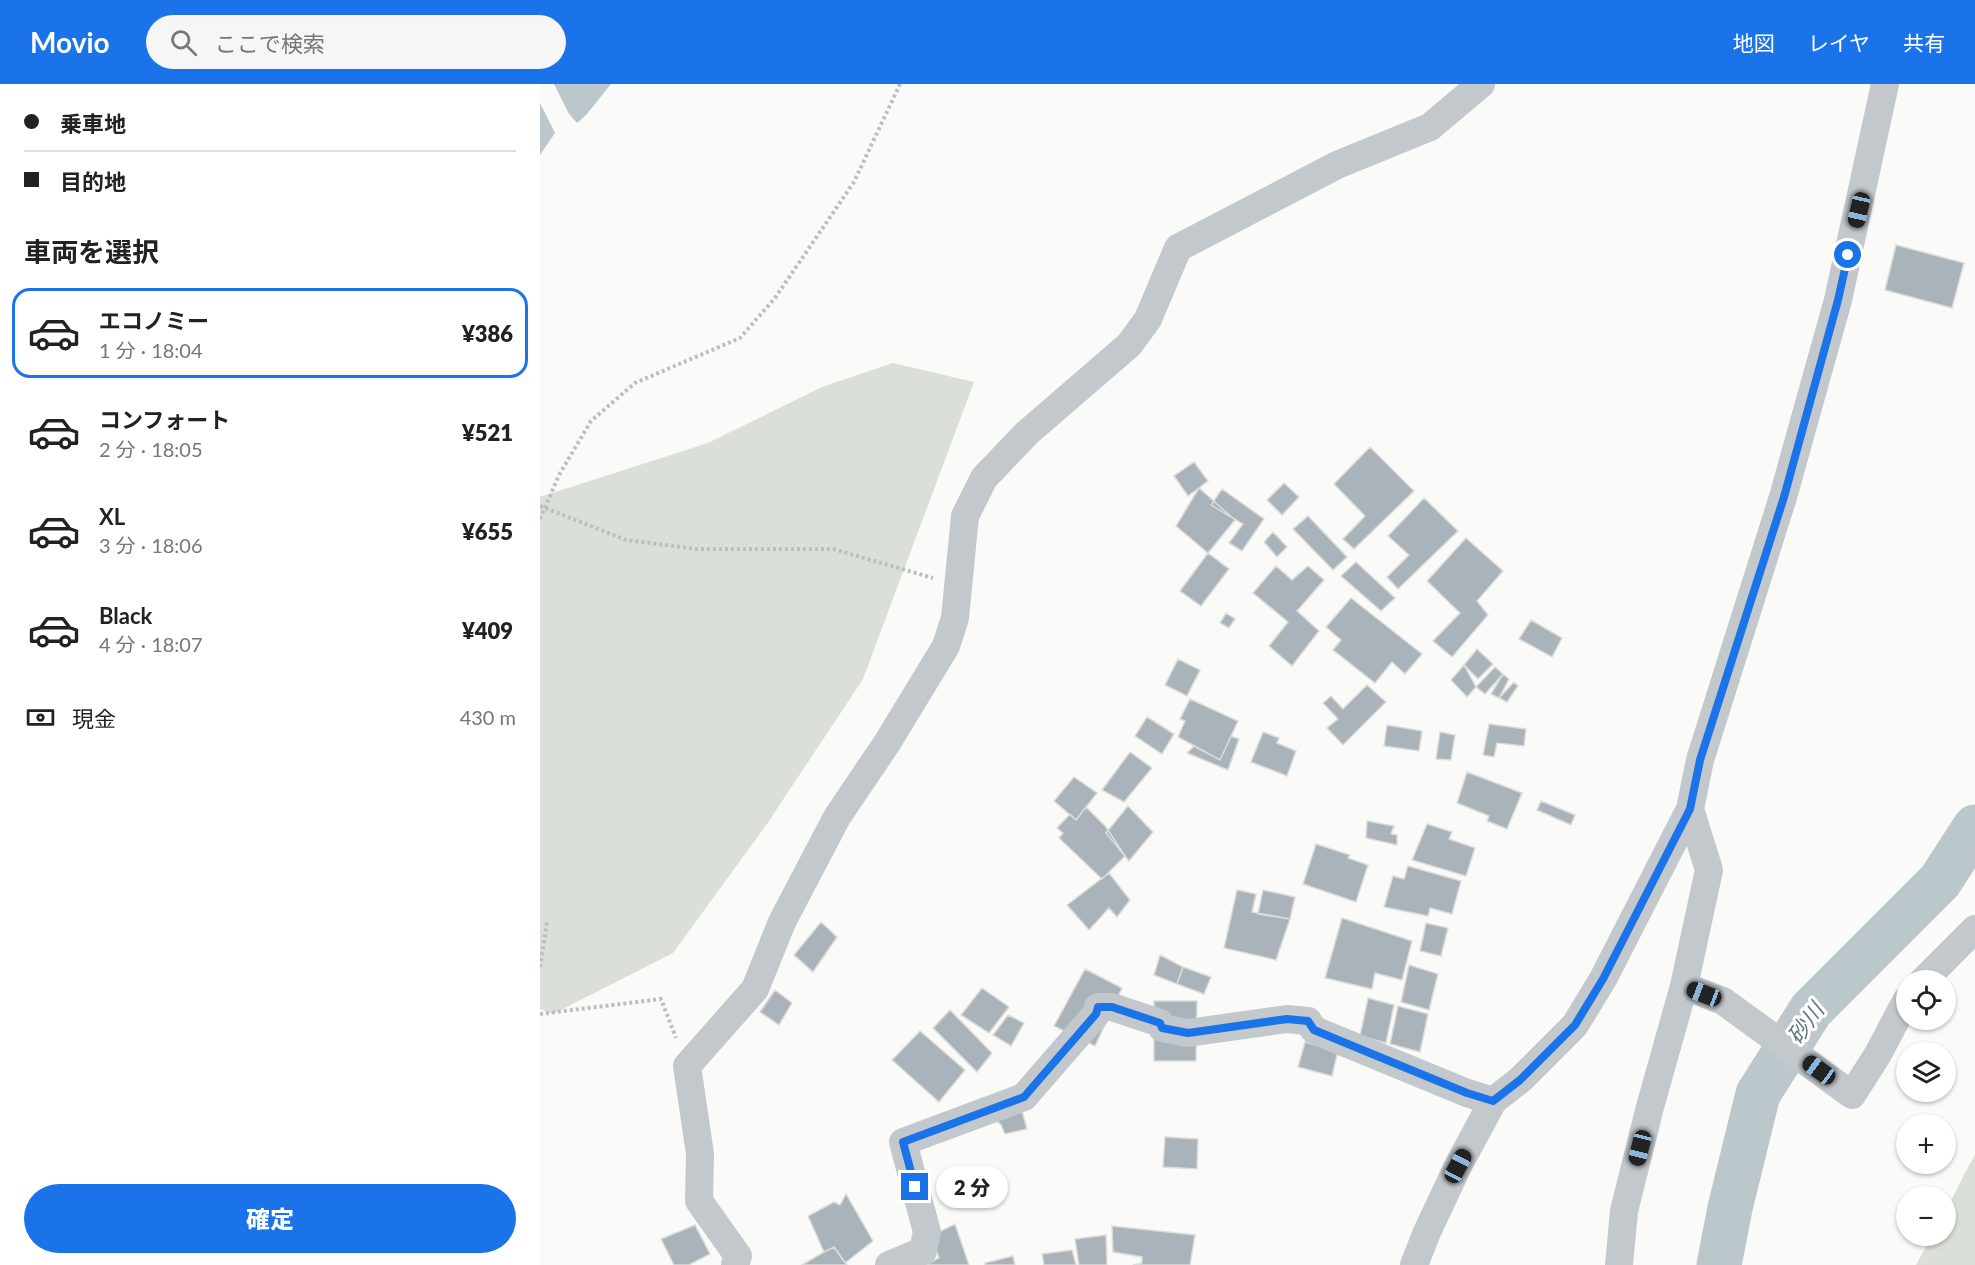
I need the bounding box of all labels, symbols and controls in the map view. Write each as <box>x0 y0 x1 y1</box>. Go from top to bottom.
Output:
search box <box>146 15 566 69</box>
text: Movio <box>30 25 110 59</box>
icon: search <box>167 26 200 59</box>
text: ここで検索 <box>215 30 325 57</box>
text: 地図 <box>1733 30 1775 55</box>
text: レイヤ <box>1808 30 1870 55</box>
text: 共有 <box>1903 30 1945 55</box>
text: 乗車地 <box>60 110 126 137</box>
text: 目的地 <box>60 168 126 195</box>
car <box>1846 190 1872 230</box>
text: 車両を選択 <box>24 235 159 268</box>
route start <box>1834 241 1861 268</box>
icon: car <box>27 306 81 360</box>
text: エコノミー <box>99 307 209 334</box>
text: ¥386 <box>462 320 513 347</box>
text: 1 分 · 18:04 <box>99 338 203 362</box>
icon: car <box>27 405 81 459</box>
text: コンフォート <box>99 406 230 433</box>
text: ¥521 <box>462 419 513 446</box>
text: 2 分 · 18:05 <box>99 437 203 461</box>
text: XL <box>99 503 125 530</box>
icon: car <box>27 504 81 558</box>
text: ¥655 <box>462 518 513 545</box>
text: 3 分 · 18:06 <box>99 533 203 557</box>
text: Black <box>99 602 152 629</box>
icon: car <box>27 603 81 657</box>
text: ¥409 <box>462 617 513 644</box>
text: 4 分 · 18:07 <box>99 632 203 656</box>
icon: cash <box>24 701 57 734</box>
text: 現金 <box>72 705 116 732</box>
text: 430 m <box>460 705 516 729</box>
map controls <box>1896 970 1956 1246</box>
button: locate <box>1896 970 1956 1030</box>
car <box>1684 979 1724 1009</box>
water label: 砂川 <box>1781 996 1830 1049</box>
button: layers <box>1896 1042 1956 1102</box>
car <box>1799 1052 1839 1088</box>
button: + <box>1896 1114 1956 1174</box>
car <box>1627 1128 1653 1168</box>
car <box>1442 1146 1474 1186</box>
callout: 2 分 <box>936 1166 1008 1208</box>
route end <box>901 1173 928 1200</box>
text: 2 分 <box>954 1175 990 1199</box>
button: 確定 <box>24 1184 516 1253</box>
button: − <box>1896 1186 1956 1246</box>

